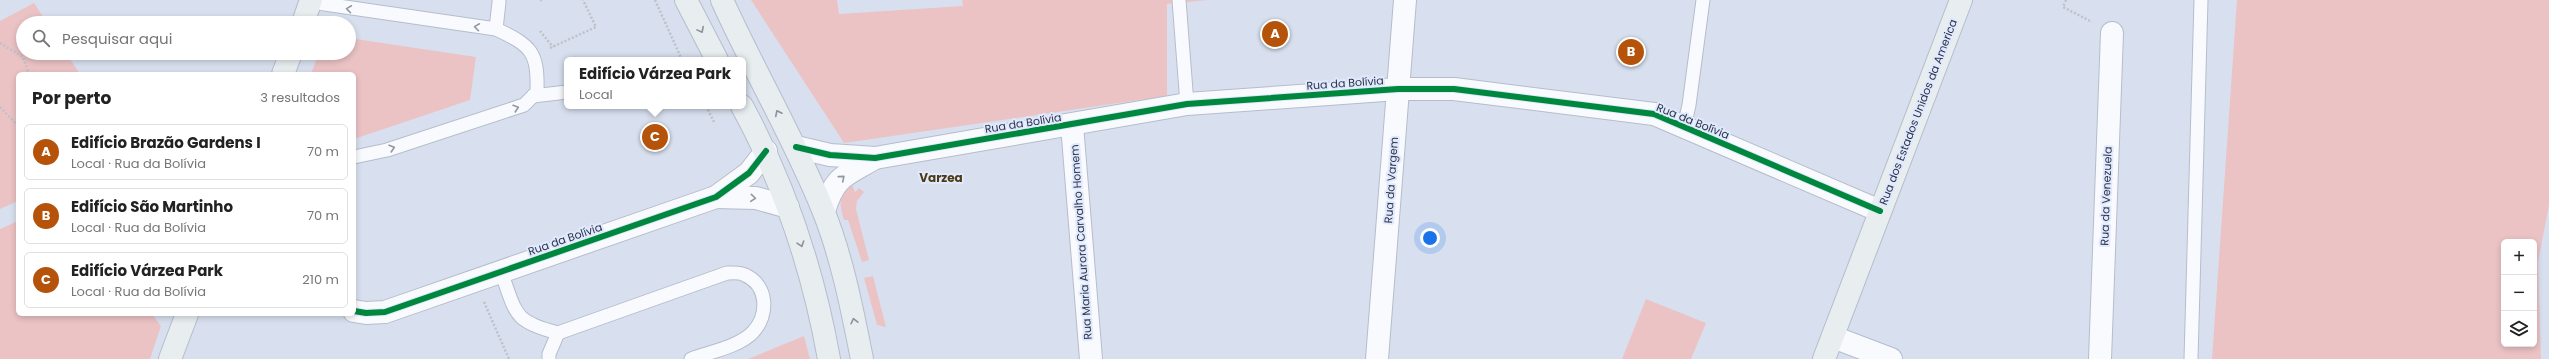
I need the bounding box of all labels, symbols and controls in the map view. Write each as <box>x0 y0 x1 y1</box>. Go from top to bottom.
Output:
one-way arrow <box>346 5 352 14</box>
search box <box>16 16 356 60</box>
street label: Rua dos Estados Unidos da America <box>1875 17 1961 207</box>
pin: A <box>1262 19 1288 49</box>
one-way arrow <box>474 23 480 32</box>
one-way arrow <box>697 26 704 33</box>
icon: search <box>30 27 52 49</box>
text: Pesquisar aqui <box>62 28 172 49</box>
pin: B <box>1618 37 1644 67</box>
popup <box>564 57 746 109</box>
text: Edifício Várzea Park <box>579 63 731 84</box>
street label: Rua da Bolívia <box>1306 72 1384 94</box>
text: Local <box>579 85 613 104</box>
text: Por perto <box>32 86 111 110</box>
text: 3 resultados <box>260 88 340 107</box>
street label: Rua da Bolívia <box>1654 99 1732 143</box>
one-way arrow <box>512 104 519 113</box>
one-way arrow <box>775 109 783 117</box>
street label: Rua da Bolívia <box>984 109 1062 137</box>
pin: C <box>642 122 668 152</box>
text: Edifício Brazão Gardens I <box>71 132 261 153</box>
street label: Rua da Vargem <box>1380 136 1402 224</box>
text: A <box>41 142 51 161</box>
text: 70 m <box>307 142 339 161</box>
one-way arrow <box>388 144 395 153</box>
street label: Rua Maria Aurora Carvalho Homem <box>1066 144 1096 340</box>
street label: Rua da Venezuela <box>2096 146 2116 246</box>
text: Local · Rua da Bolívia <box>71 154 206 173</box>
district label: Varzea <box>919 169 963 186</box>
one-way arrow <box>837 175 845 182</box>
one-way arrow <box>750 194 756 203</box>
text: Edifício São Martinho <box>71 196 233 217</box>
text: B <box>42 206 50 225</box>
text: 70 m <box>307 206 339 225</box>
text: Local · Rua da Bolívia <box>71 218 206 237</box>
street label: Rua da Bolívia <box>526 219 604 259</box>
your location <box>1420 228 1440 248</box>
map controls <box>2501 239 2537 347</box>
button: + <box>2501 239 2537 275</box>
one-way arrow <box>797 241 805 248</box>
text: Edifício Várzea Park <box>71 260 223 281</box>
text: C <box>41 270 51 289</box>
text: 210 m <box>302 270 339 289</box>
button: − <box>2501 275 2537 311</box>
text: Local · Rua da Bolívia <box>71 282 206 301</box>
button: layers <box>2501 311 2537 347</box>
one-way arrow <box>850 318 858 324</box>

